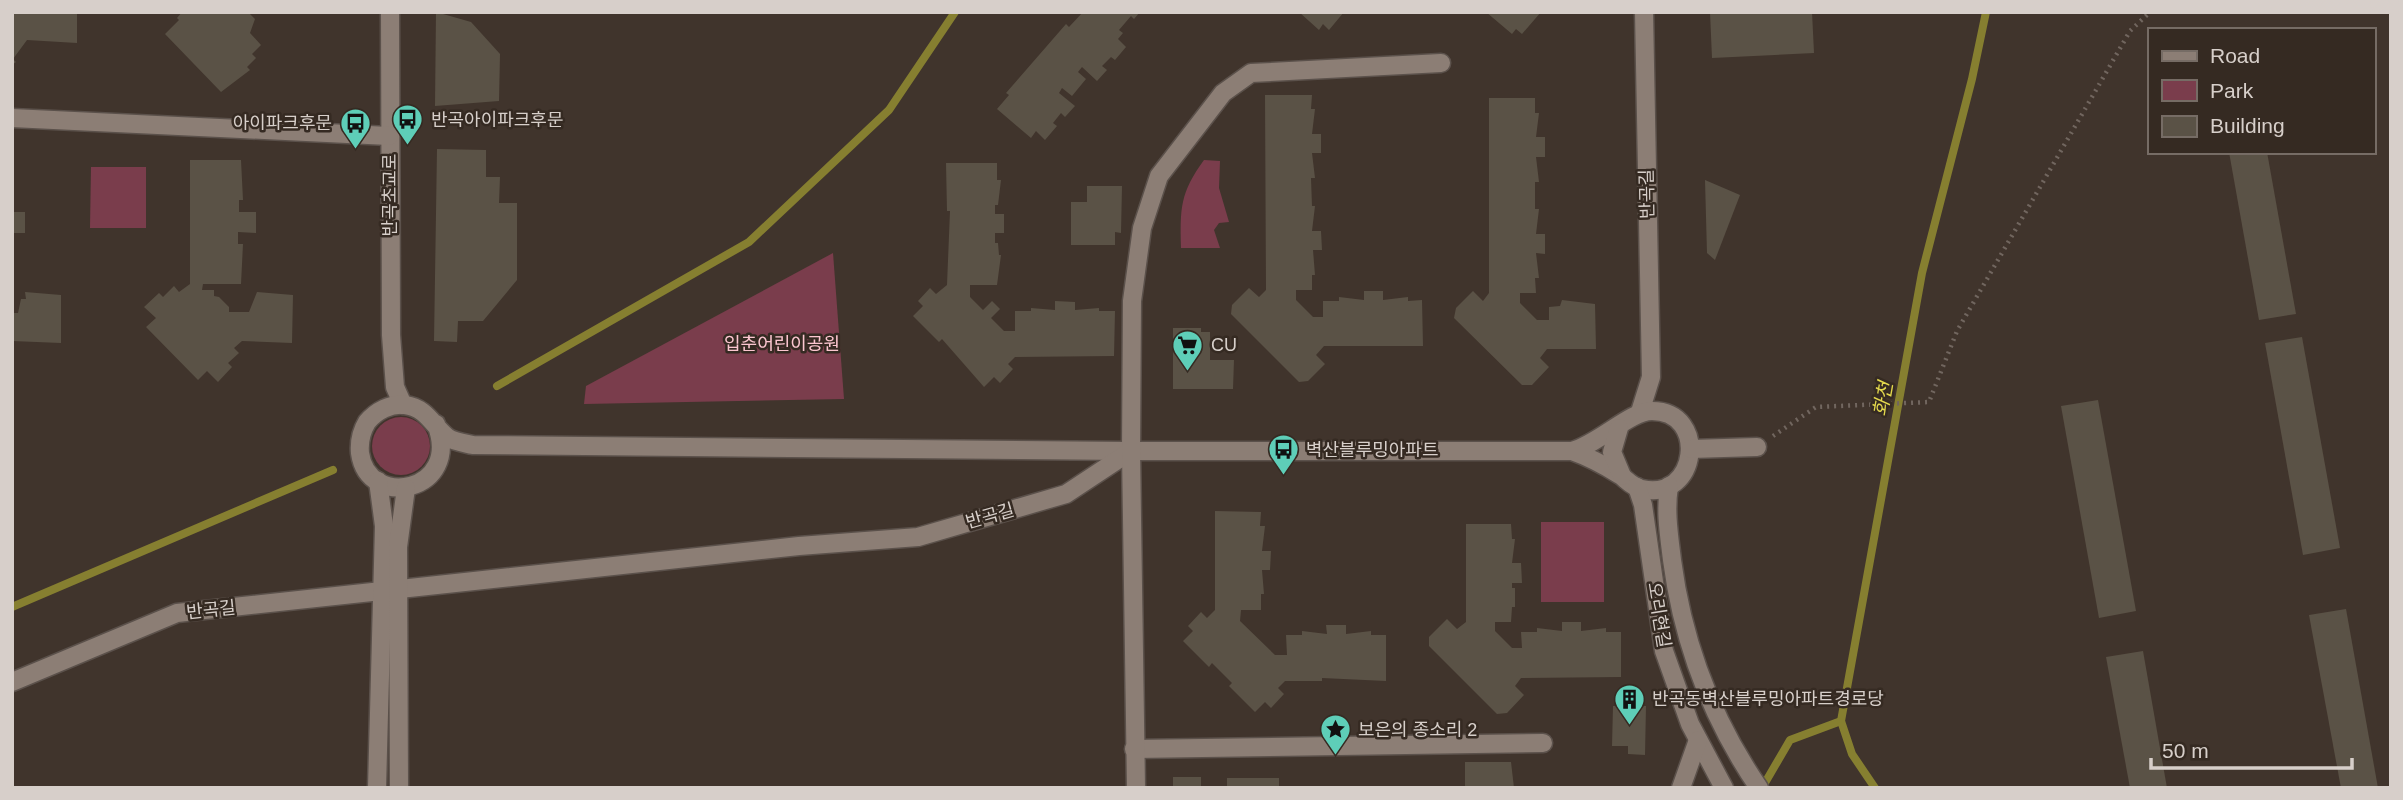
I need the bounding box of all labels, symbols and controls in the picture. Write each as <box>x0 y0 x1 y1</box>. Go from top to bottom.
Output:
legend <box>2148 28 2375 154</box>
text: Road <box>2210 44 2260 67</box>
text: Park <box>2210 79 2254 102</box>
bus stop icon: 반곡아이파크후문 <box>391 103 425 147</box>
bus stop icon: 아이파크후문 <box>338 106 372 150</box>
place label: 반곡아이파크후문 <box>431 110 563 130</box>
place label: 아이파크후문 <box>233 113 332 133</box>
text: Building <box>2210 114 2285 137</box>
street label: 반곡초교로 <box>380 154 400 236</box>
street label: 반곡길 <box>1637 169 1657 219</box>
supermarket icon: CU <box>1171 328 1205 372</box>
park label: 입춘어린이공원 <box>724 334 840 354</box>
place label: CU <box>1211 335 1237 355</box>
water label: 화천 <box>1870 378 1897 418</box>
bus stop icon: 벽산블루밍아파트 <box>1266 433 1300 477</box>
place label: 벽산블루밍아파트 <box>1306 440 1438 460</box>
street label: 반곡길 <box>963 500 1017 532</box>
street label: 오리현길 <box>1644 581 1674 649</box>
street label: 반곡길 <box>185 597 237 623</box>
building icon: 반곡동벽산블루밍아파트경로당 <box>1612 682 1646 726</box>
place label: 반곡동벽산블루밍아파트경로당 <box>1652 689 1884 709</box>
place icon: 보은의 종소리 2 <box>1318 713 1352 757</box>
place label: 보은의 종소리 2 <box>1358 720 1477 740</box>
scale bar <box>2151 726 2352 770</box>
text: 50 m <box>2162 739 2209 762</box>

